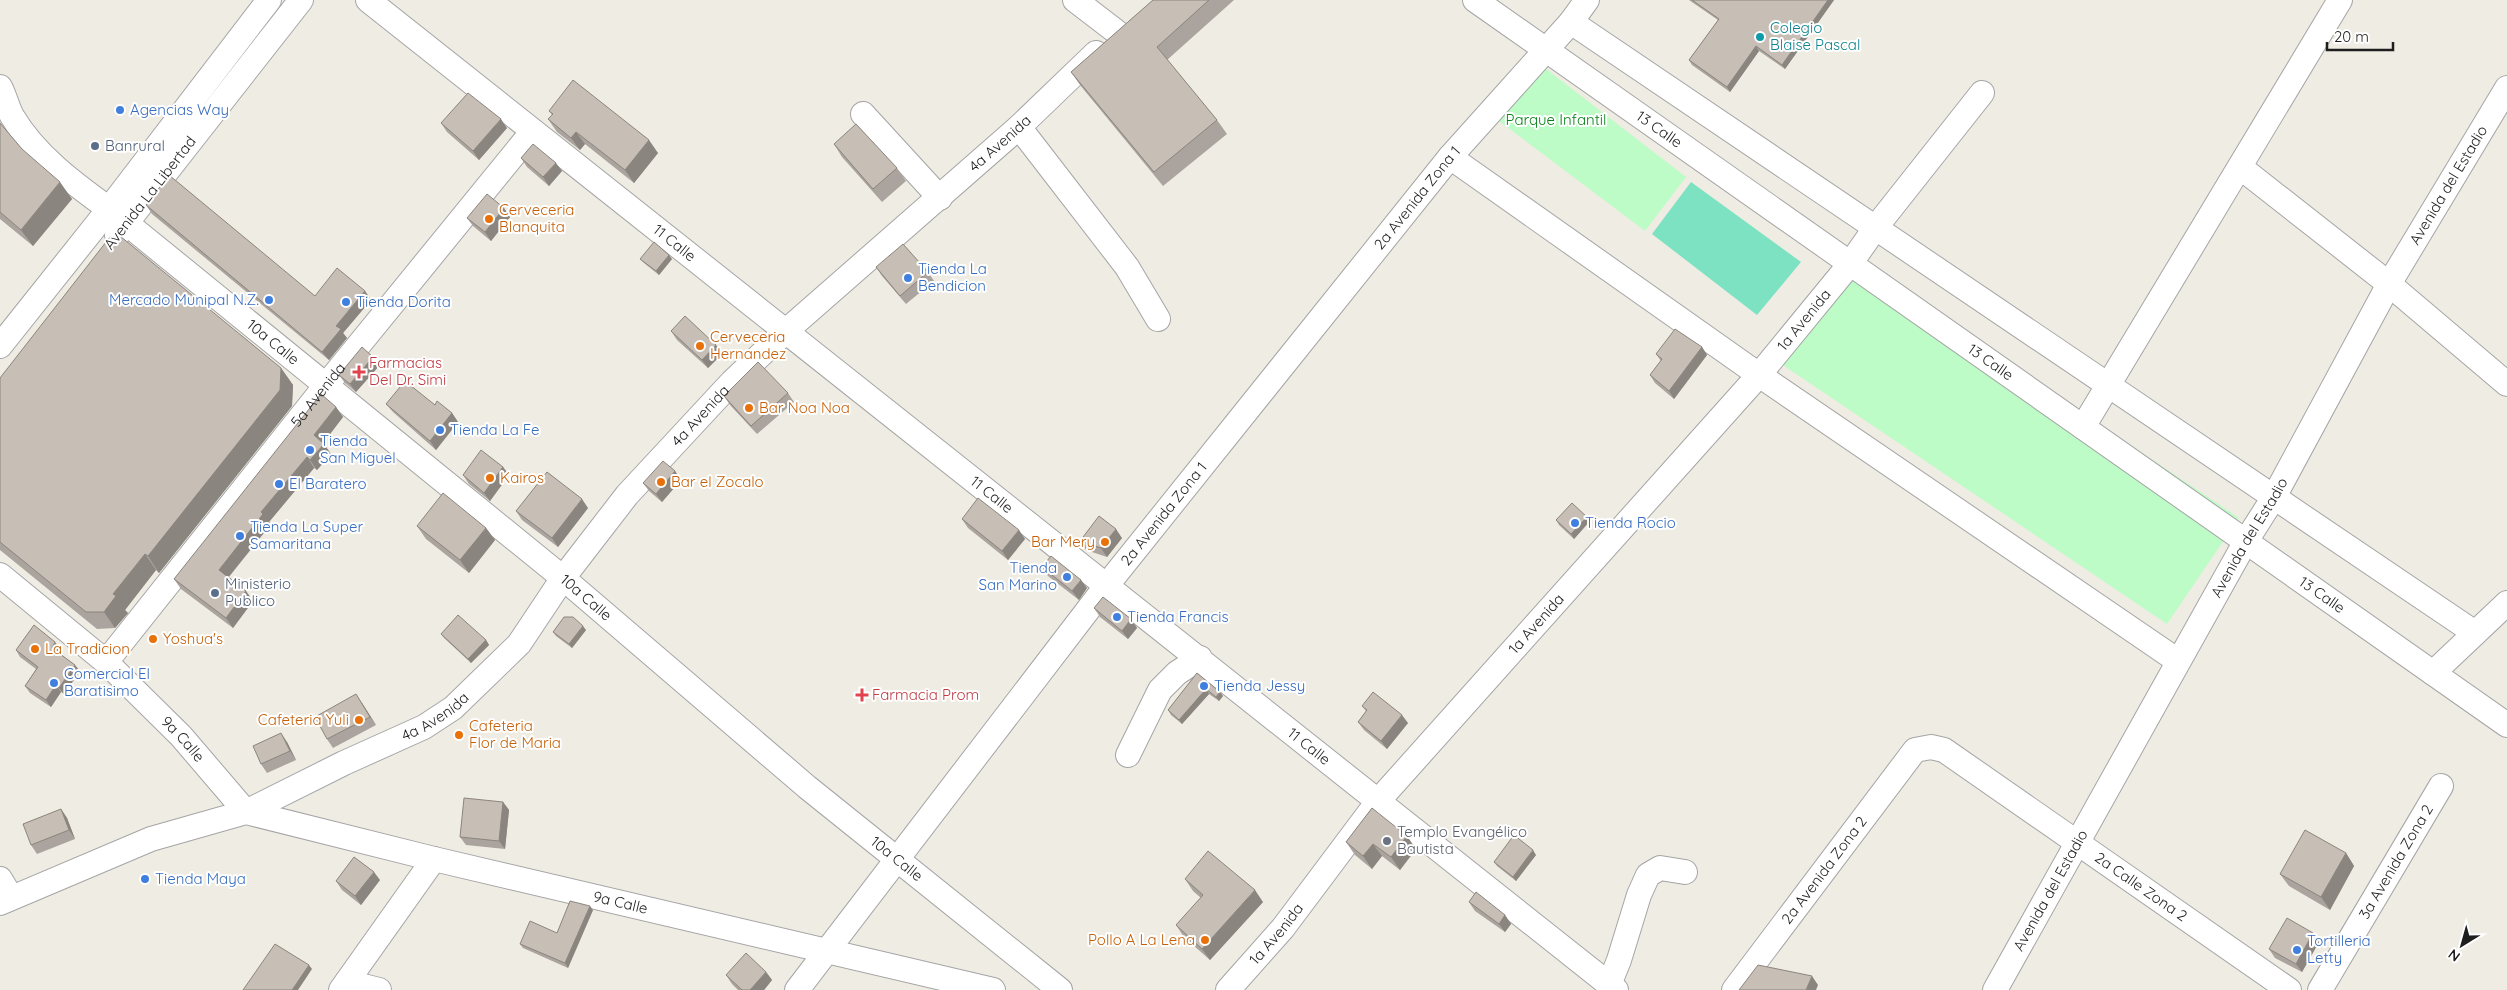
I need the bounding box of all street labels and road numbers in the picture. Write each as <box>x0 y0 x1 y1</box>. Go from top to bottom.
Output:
street label: 13 Calle <box>1633 106 1686 152</box>
street label: 4a Avenida <box>965 111 1035 176</box>
street label: Avenida del Estadio <box>2405 122 2491 248</box>
street label: Avenida La Libertad <box>99 132 200 253</box>
street label: 2a Avenida Zona 1 <box>1370 142 1464 253</box>
street label: 11 Calle <box>649 220 700 265</box>
street label: 1a Avenida <box>1773 285 1835 355</box>
street label: 10a Calle <box>243 315 303 369</box>
street label: 13 Calle <box>1964 339 2017 384</box>
street label: 5a Avenida <box>286 359 349 431</box>
street label: 4a Avenida <box>667 381 733 450</box>
street label: 2a Avenida Zona 1 <box>1116 458 1211 569</box>
street label: 11 Calle <box>967 472 1017 517</box>
street label: Avenida del Estadio <box>2206 474 2292 601</box>
street label: 10a Calle <box>557 570 616 625</box>
street label: 13 Calle <box>2296 572 2349 617</box>
street label: 1a Avenida <box>1504 590 1568 658</box>
street label: 4a Avenida <box>398 688 473 745</box>
street label: 9a Calle <box>157 712 209 766</box>
street label: 11 Calle <box>1284 723 1334 769</box>
street label: 3a Avenida Zona 2 <box>2354 801 2437 922</box>
street label: 2a Avenida Zona 2 <box>1777 812 1871 928</box>
street label: Avenida del Estadio <box>2009 826 2092 954</box>
street label: 10a Calle <box>867 832 927 885</box>
street label: 2a Calle Zona 2 <box>2091 848 2191 925</box>
street label: 9a Calle <box>591 887 650 918</box>
street label: 1a Avenida <box>1245 899 1307 968</box>

